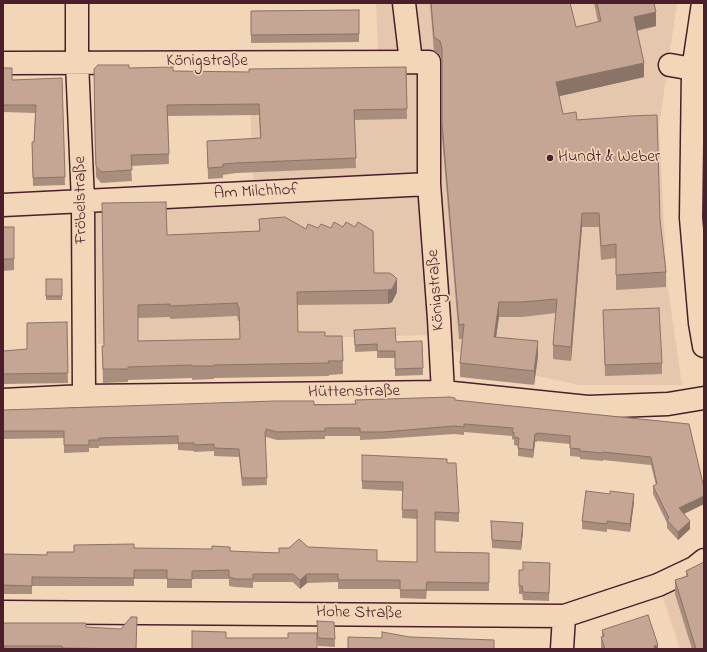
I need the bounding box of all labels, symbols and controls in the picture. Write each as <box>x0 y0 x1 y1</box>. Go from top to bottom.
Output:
street label: Königstraße <box>166 52 248 72</box>
place label: Hundt & Weber <box>558 148 660 168</box>
marker: Hundt & Weber <box>545 153 555 163</box>
street label: Fröbelstraße <box>71 156 93 244</box>
street label: Am Milchhof <box>213 181 299 205</box>
street label: Königstraße <box>424 249 450 331</box>
street label: Hüttenstraße <box>308 382 400 404</box>
street label: Hohe Straße <box>316 603 402 625</box>

